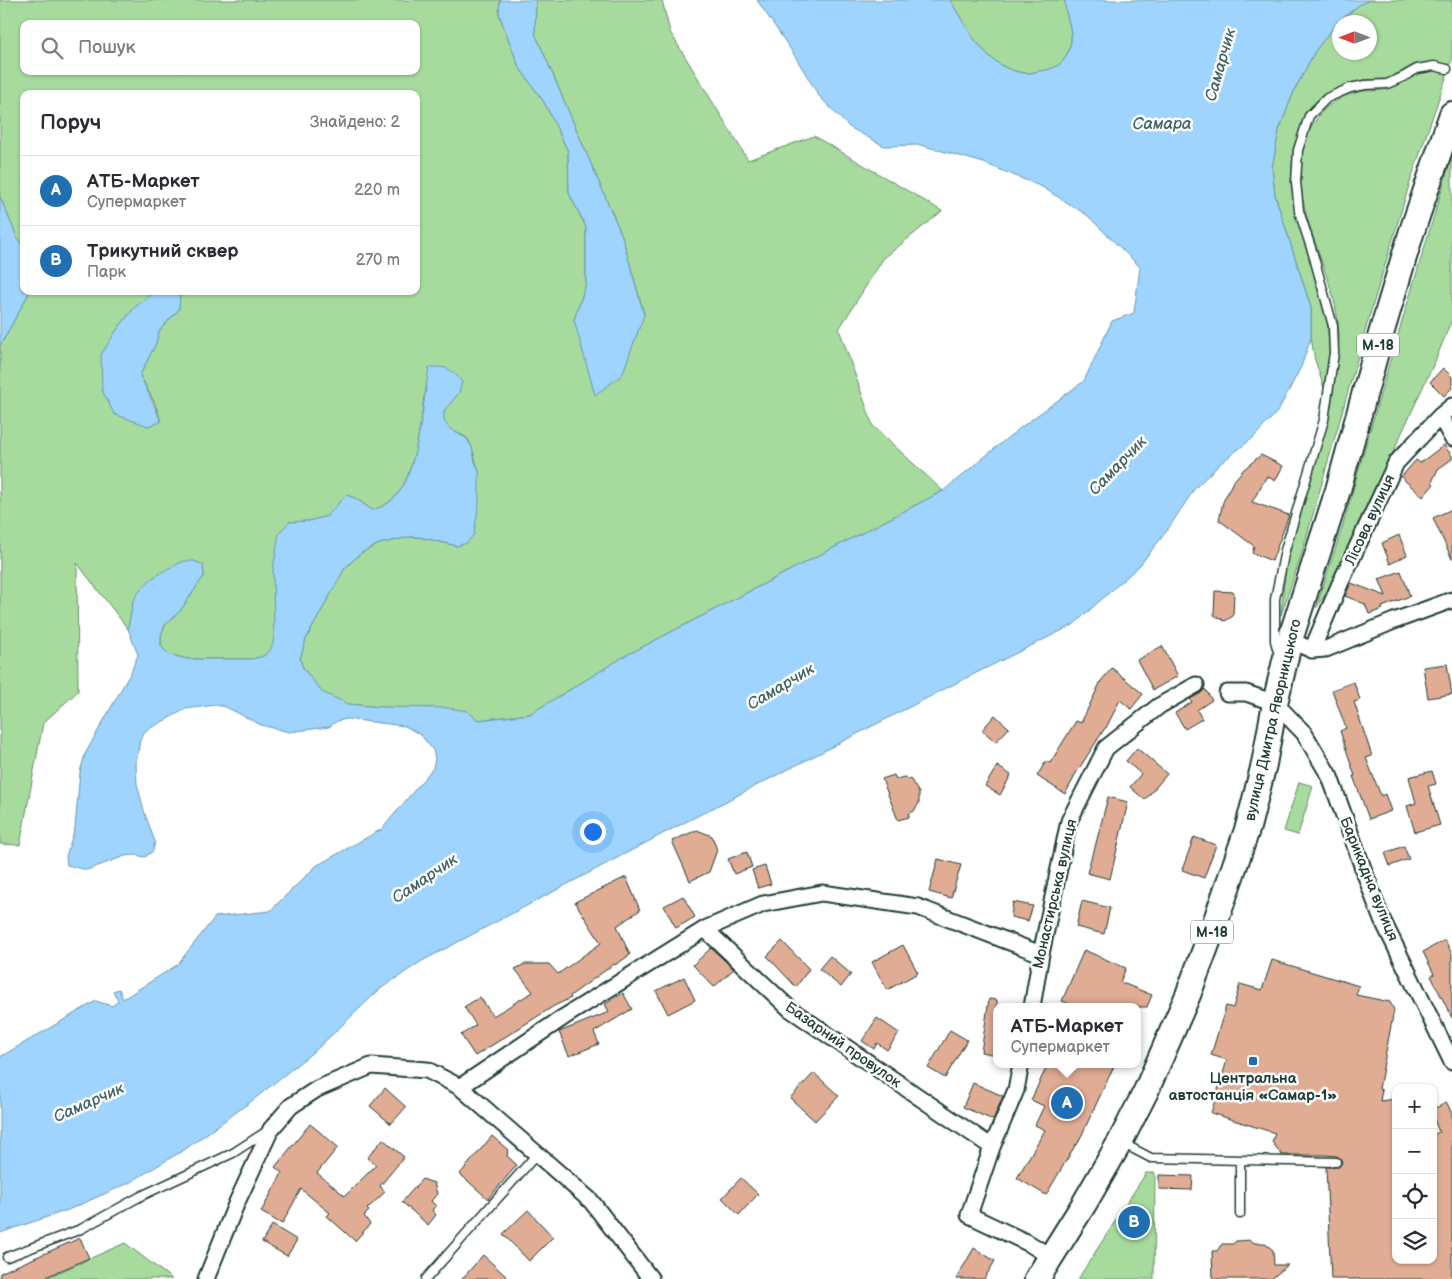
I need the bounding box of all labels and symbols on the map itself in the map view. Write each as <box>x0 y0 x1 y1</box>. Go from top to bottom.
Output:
north arrow <box>1332 15 1377 60</box>
water label: Самарчик <box>1202 26 1241 104</box>
water label: Самара <box>1133 115 1191 134</box>
road number: М-18 <box>1357 334 1399 356</box>
water label: Самарчик <box>1085 432 1151 500</box>
street label: Лісова вулиця <box>1340 472 1399 569</box>
street label: вулиця Дмитра Яворницького <box>1240 617 1306 823</box>
water label: Самарчик <box>744 659 818 714</box>
street label: Барикадна вулиця <box>1335 814 1403 944</box>
street label: Монастирська вулиця <box>1029 817 1081 971</box>
your location <box>580 819 606 845</box>
water label: Самарчик <box>389 850 462 908</box>
road number: М-18 <box>1191 920 1233 944</box>
street label: Базарний провулок <box>781 998 905 1092</box>
marker: Центральна автостанція «Самар-1» <box>1247 1055 1259 1067</box>
place label: Центральна автостанція «Самар-1» <box>1169 1069 1337 1105</box>
water label: Самарчик <box>51 1079 128 1127</box>
pin: A <box>1051 1084 1083 1122</box>
pin: B <box>1118 1203 1150 1241</box>

